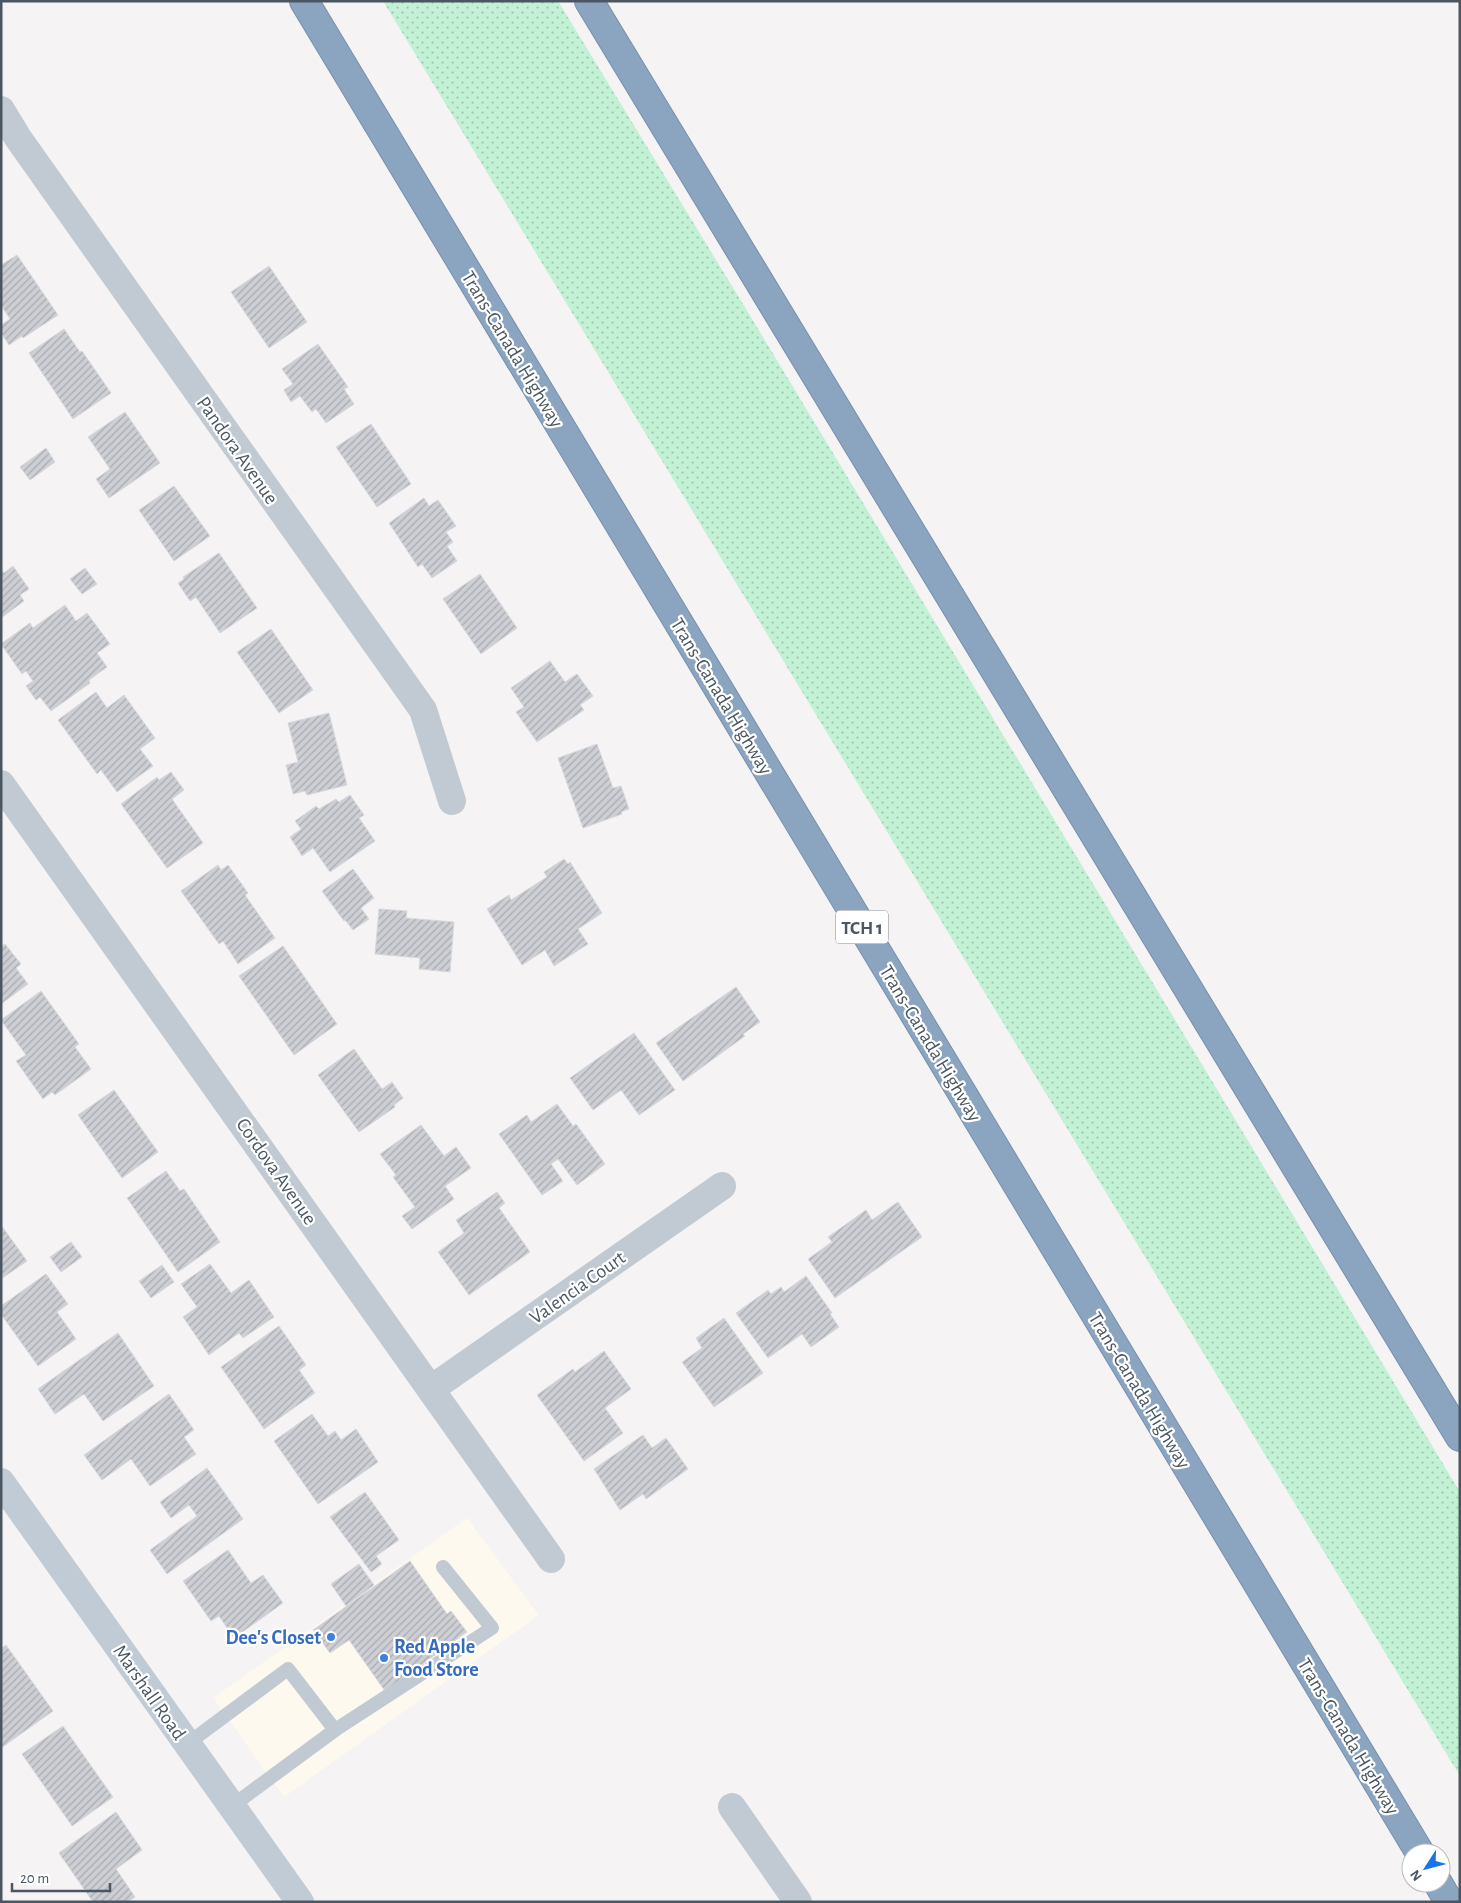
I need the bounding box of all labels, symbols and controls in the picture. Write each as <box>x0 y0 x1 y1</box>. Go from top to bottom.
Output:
street label: Trans-Canada Highway <box>458 268 567 432</box>
street label: Pandora Avenue <box>193 393 282 508</box>
street label: Trans-Canada Highway <box>667 615 776 779</box>
road number: TCH 1 <box>836 910 888 944</box>
street label: Trans-Canada Highway <box>876 962 985 1126</box>
street label: Cordova Avenue <box>232 1115 320 1228</box>
street label: Valencia Court <box>526 1247 630 1328</box>
street label: Trans-Canada Highway <box>1085 1309 1194 1473</box>
place label: Dee's Closet <box>225 1628 321 1648</box>
marker: Dee's Closet <box>325 1631 337 1643</box>
place label: Red Apple Food Store <box>394 1637 479 1680</box>
street label: Marshall Road <box>109 1641 189 1744</box>
marker: Red Apple Food Store <box>378 1652 390 1664</box>
street label: Trans-Canada Highway <box>1294 1655 1403 1819</box>
north arrow <box>1401 1843 1451 1893</box>
scale bar <box>12 1860 110 1892</box>
text: N <box>1408 1867 1425 1883</box>
text: 20 m <box>20 1871 49 1886</box>

